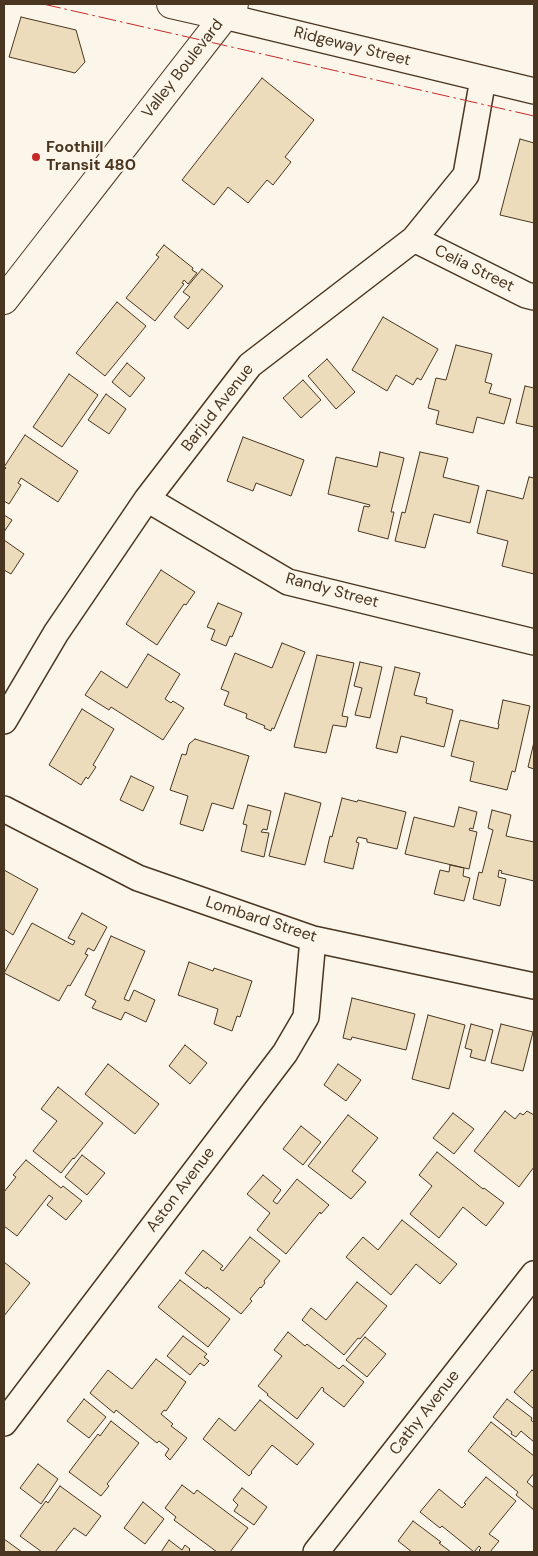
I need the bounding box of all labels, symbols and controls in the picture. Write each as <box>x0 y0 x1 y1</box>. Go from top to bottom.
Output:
street label: Valley Boulevard <box>138 16 228 122</box>
street label: Ridgeway Street <box>292 23 412 71</box>
place label: Foothill Transit 480 <box>46 138 136 176</box>
marker: Foothill Transit 480 <box>30 151 42 163</box>
street label: Celia Street <box>431 241 517 297</box>
street label: Barjud Avenue <box>178 360 258 456</box>
street label: Randy Street <box>283 569 381 613</box>
street label: Lombard Street <box>203 893 319 947</box>
street label: Aston Avenue <box>143 1144 219 1236</box>
street label: Cathy Avenue <box>386 1367 464 1459</box>

